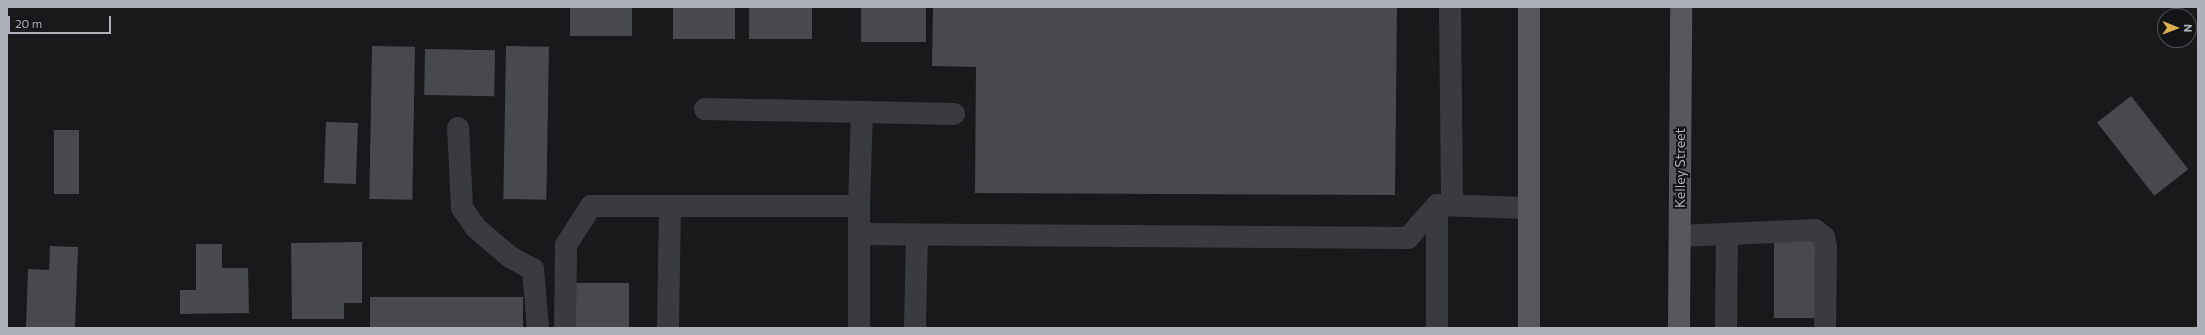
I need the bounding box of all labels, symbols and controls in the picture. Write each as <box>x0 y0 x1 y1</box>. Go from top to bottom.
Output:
scale bar <box>10 8 113 34</box>
north arrow <box>2157 8 2197 48</box>
text: 20 m <box>15 16 42 30</box>
text: N <box>2182 24 2195 32</box>
street label: Kelley Street <box>1672 128 1688 208</box>

